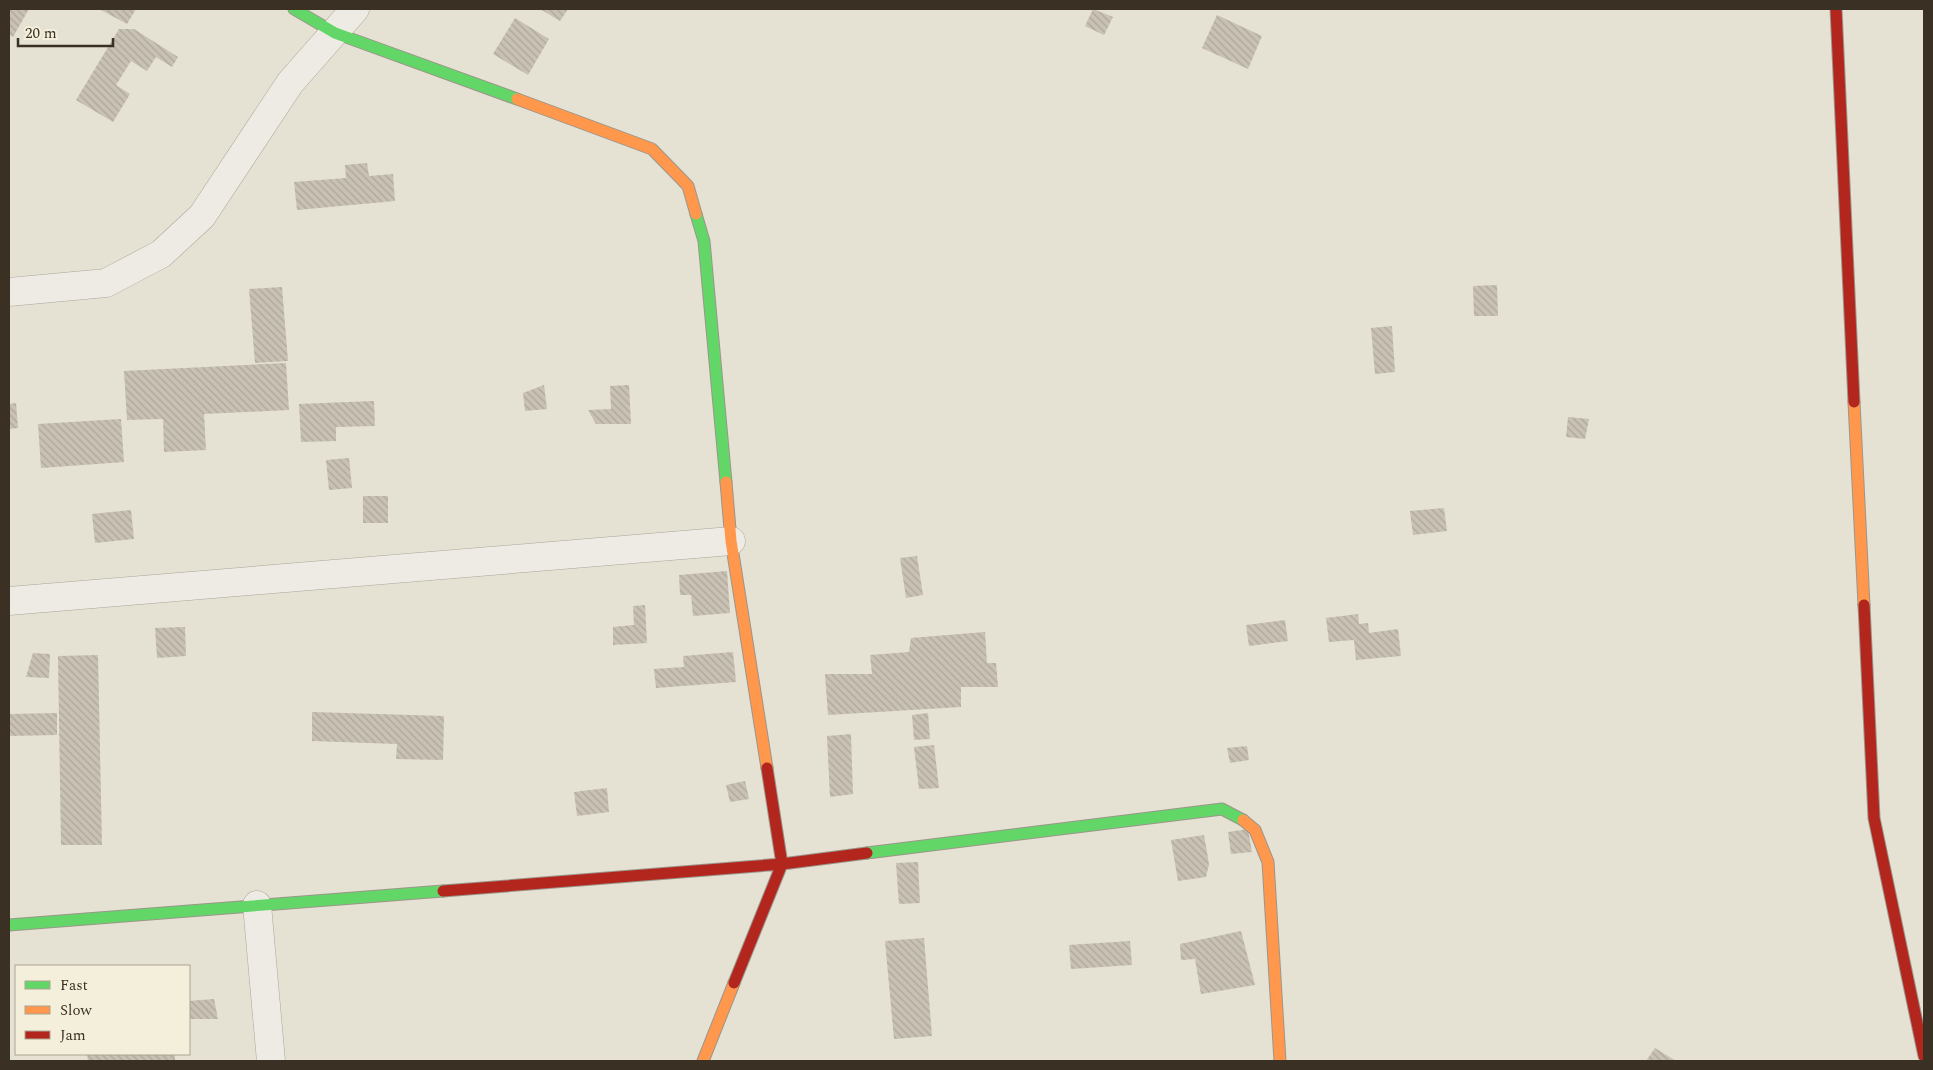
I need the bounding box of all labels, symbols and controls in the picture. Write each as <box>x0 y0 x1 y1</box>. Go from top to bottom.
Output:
scale bar <box>18 15 112 47</box>
text: 20 m <box>25 22 57 45</box>
legend <box>15 965 190 1055</box>
text: Fast <box>60 974 88 997</box>
text: Slow <box>60 999 92 1022</box>
text: Jam <box>60 1024 86 1047</box>

